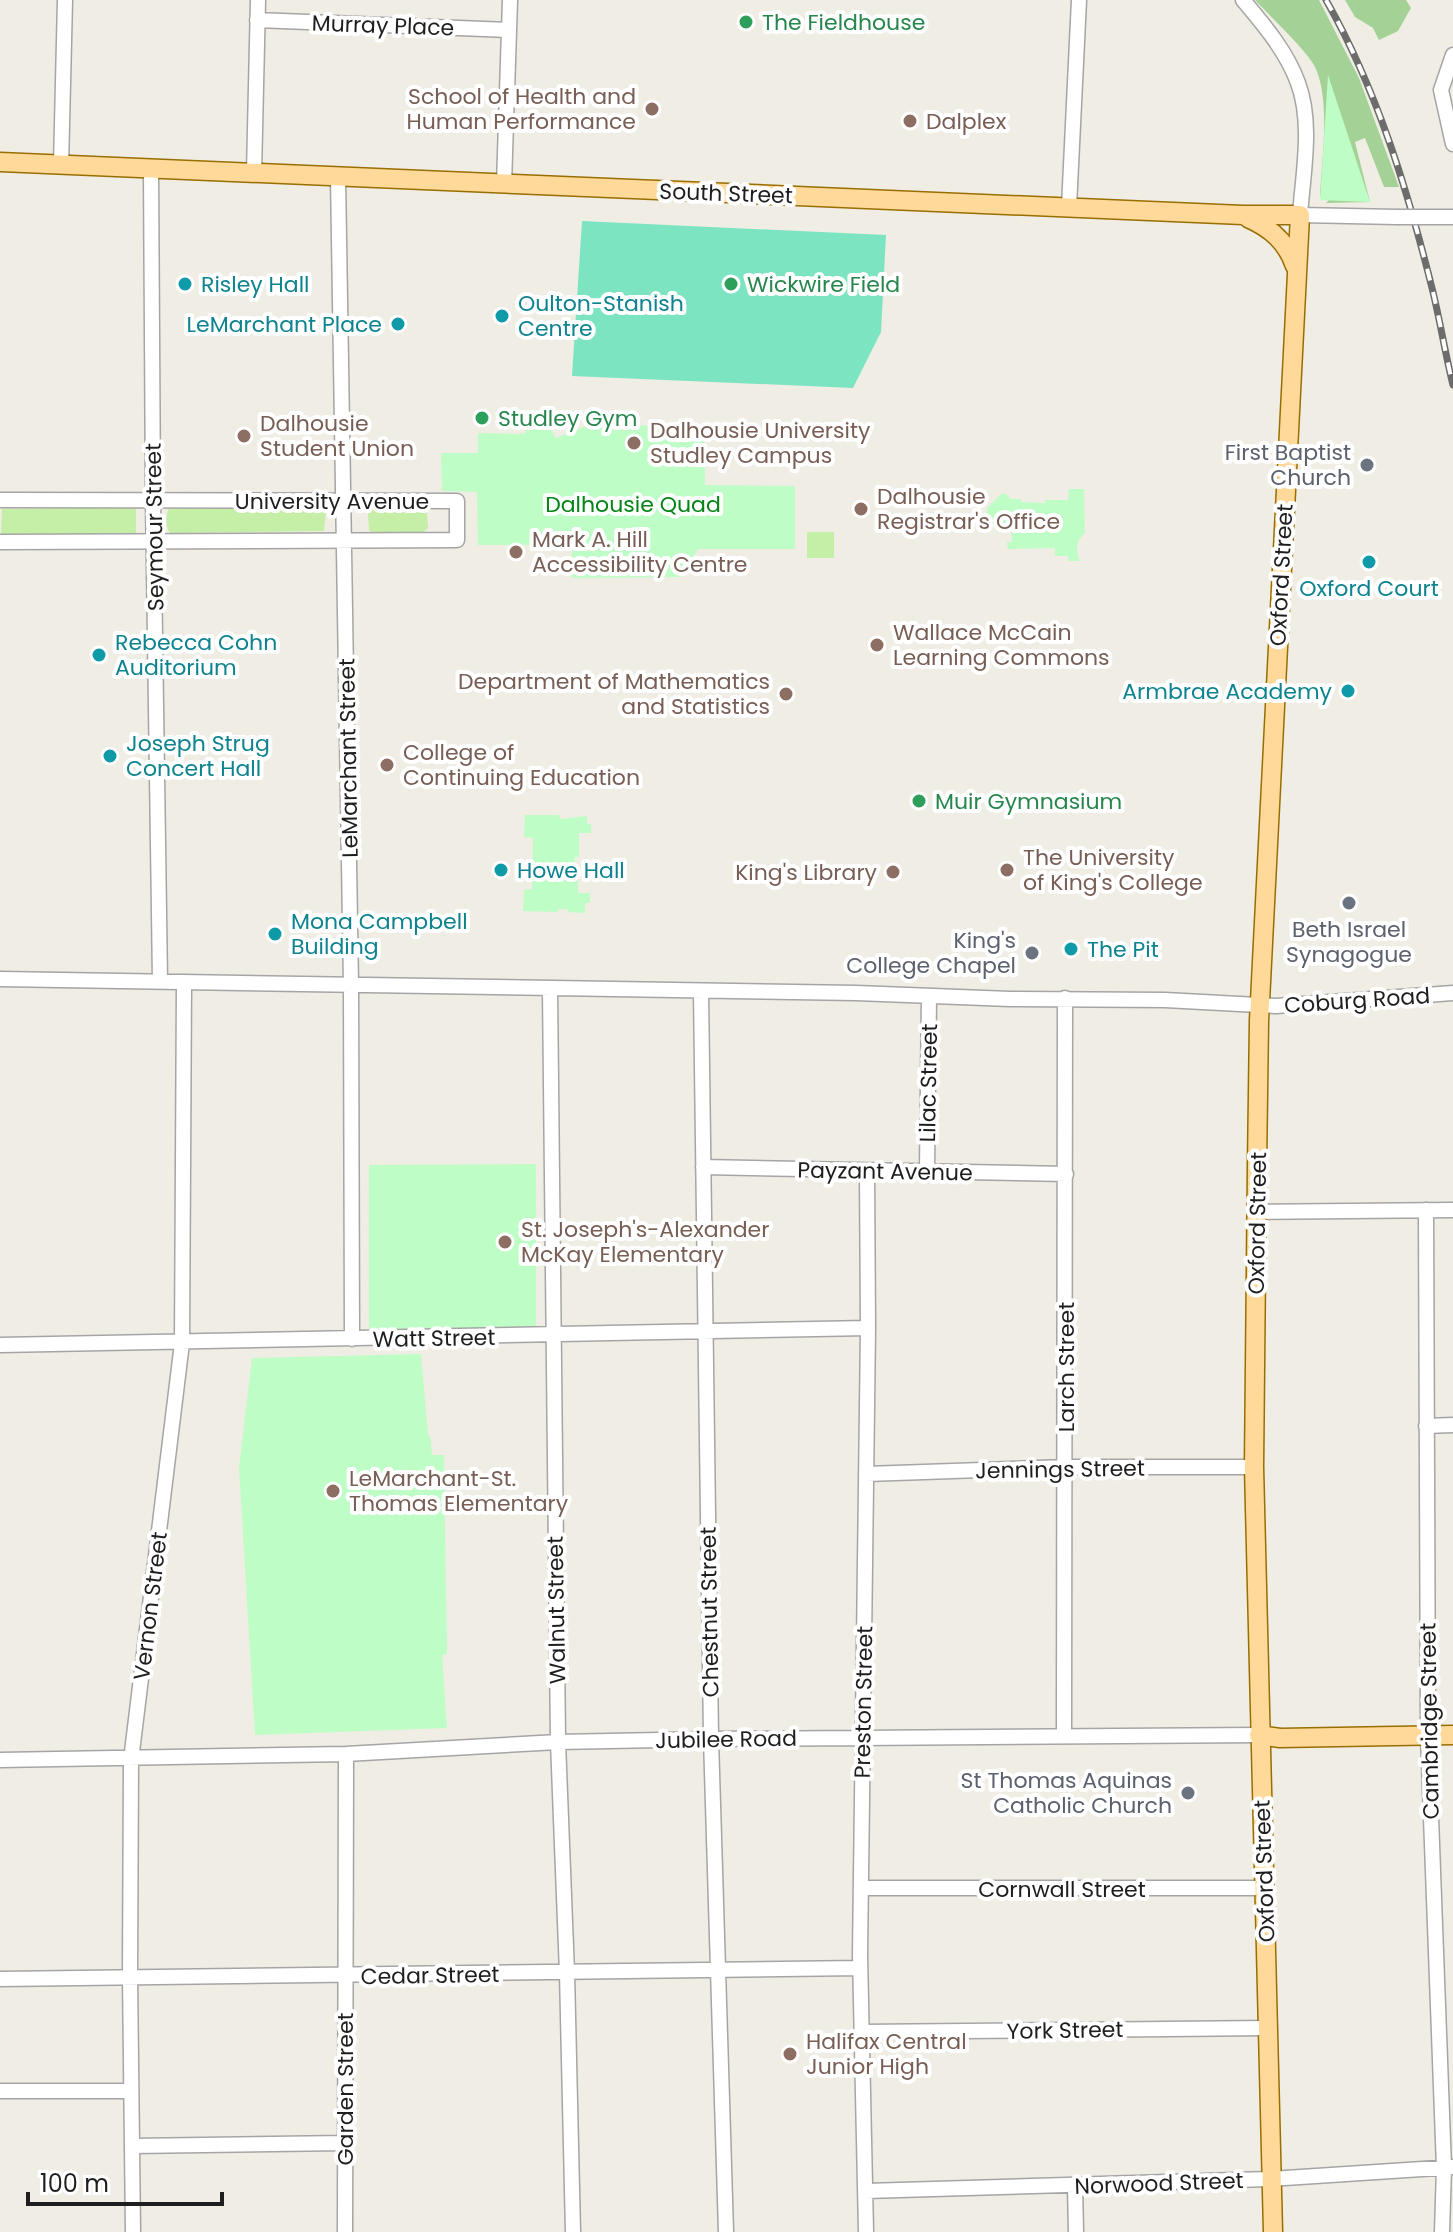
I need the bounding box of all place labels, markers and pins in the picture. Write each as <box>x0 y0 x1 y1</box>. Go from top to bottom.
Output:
place label: The Fieldhouse <box>762 7 925 38</box>
marker: The Fieldhouse <box>737 13 755 31</box>
place label: School of Health and Human Performance <box>406 81 636 137</box>
marker: School of Health and Human Performance <box>643 100 661 118</box>
place label: Dalplex <box>926 106 1007 137</box>
marker: Dalplex <box>901 112 919 130</box>
place label: Risley Hall <box>201 269 310 300</box>
place label: Wickwire Field <box>747 269 900 300</box>
marker: Risley Hall <box>176 275 194 293</box>
marker: Wickwire Field <box>722 275 740 293</box>
place label: Oulton-Stanish Centre <box>518 288 684 344</box>
marker: Oulton-Stanish Centre <box>493 307 511 325</box>
place label: LeMarchant Place <box>187 309 382 340</box>
marker: LeMarchant Place <box>389 315 407 333</box>
place label: Studley Gym <box>498 403 637 434</box>
place label: Dalhousie Student Union <box>260 408 414 464</box>
marker: Studley Gym <box>473 409 491 427</box>
place label: Dalhousie University Studley Campus <box>650 415 871 471</box>
marker: Dalhousie Student Union <box>235 427 253 445</box>
marker: Dalhousie University Studley Campus <box>625 434 643 452</box>
place label: First Baptist Church <box>1225 437 1351 493</box>
marker: First Baptist Church <box>1358 456 1376 474</box>
place label: Dalhousie Registrar's Office <box>877 481 1060 537</box>
marker: Dalhousie Registrar's Office <box>852 500 870 518</box>
place label: Mark A. Hill Accessibility Centre <box>532 524 748 580</box>
marker: Mark A. Hill Accessibility Centre <box>507 543 525 561</box>
marker: Oxford Court <box>1360 553 1378 571</box>
place label: Oxford Court <box>1299 573 1439 604</box>
place label: Wallace McCain Learning Commons <box>893 617 1110 673</box>
place label: Rebecca Cohn Auditorium <box>115 627 277 683</box>
marker: Wallace McCain Learning Commons <box>868 636 886 654</box>
marker: Rebecca Cohn Auditorium <box>90 646 108 664</box>
place label: Department of Mathematics and Statistics <box>458 666 770 722</box>
place label: Armbrae Academy <box>1122 676 1333 707</box>
marker: Armbrae Academy <box>1339 682 1357 700</box>
marker: Department of Mathematics and Statistics <box>777 685 795 703</box>
place label: Joseph Strug Concert Hall <box>126 728 270 784</box>
place label: College of Continuing Education <box>403 737 640 793</box>
marker: Joseph Strug Concert Hall <box>101 747 119 765</box>
marker: College of Continuing Education <box>378 756 396 774</box>
place label: Muir Gymnasium <box>935 786 1122 817</box>
marker: Muir Gymnasium <box>910 792 928 810</box>
place label: The University of King's College <box>1023 842 1203 898</box>
place label: Howe Hall <box>517 855 625 886</box>
place label: King's Library <box>735 857 878 888</box>
marker: Howe Hall <box>492 861 510 879</box>
marker: The University of King's College <box>998 861 1016 879</box>
marker: King's Library <box>884 863 902 881</box>
marker: Beth Israel Synagogue <box>1340 894 1358 912</box>
place label: Mona Campbell Building <box>291 906 468 962</box>
place label: Beth Israel Synagogue <box>1286 914 1412 970</box>
marker: Mona Campbell Building <box>266 925 284 943</box>
place label: King's College Chapel <box>846 925 1016 981</box>
place label: The Pit <box>1087 934 1159 965</box>
marker: The Pit <box>1062 940 1080 958</box>
marker: King's College Chapel <box>1023 944 1041 962</box>
place label: St. Joseph's-Alexander McKay Elementary <box>521 1214 769 1270</box>
marker: St. Joseph's-Alexander McKay Elementary <box>496 1233 514 1251</box>
place label: LeMarchant-St. Thomas Elementary <box>349 1463 569 1519</box>
marker: LeMarchant-St. Thomas Elementary <box>324 1482 342 1500</box>
place label: St Thomas Aquinas Catholic Church <box>961 1765 1172 1821</box>
marker: St Thomas Aquinas Catholic Church <box>1179 1784 1197 1802</box>
place label: Halifax Central Junior High <box>806 2026 967 2082</box>
marker: Halifax Central Junior High <box>781 2045 799 2063</box>

